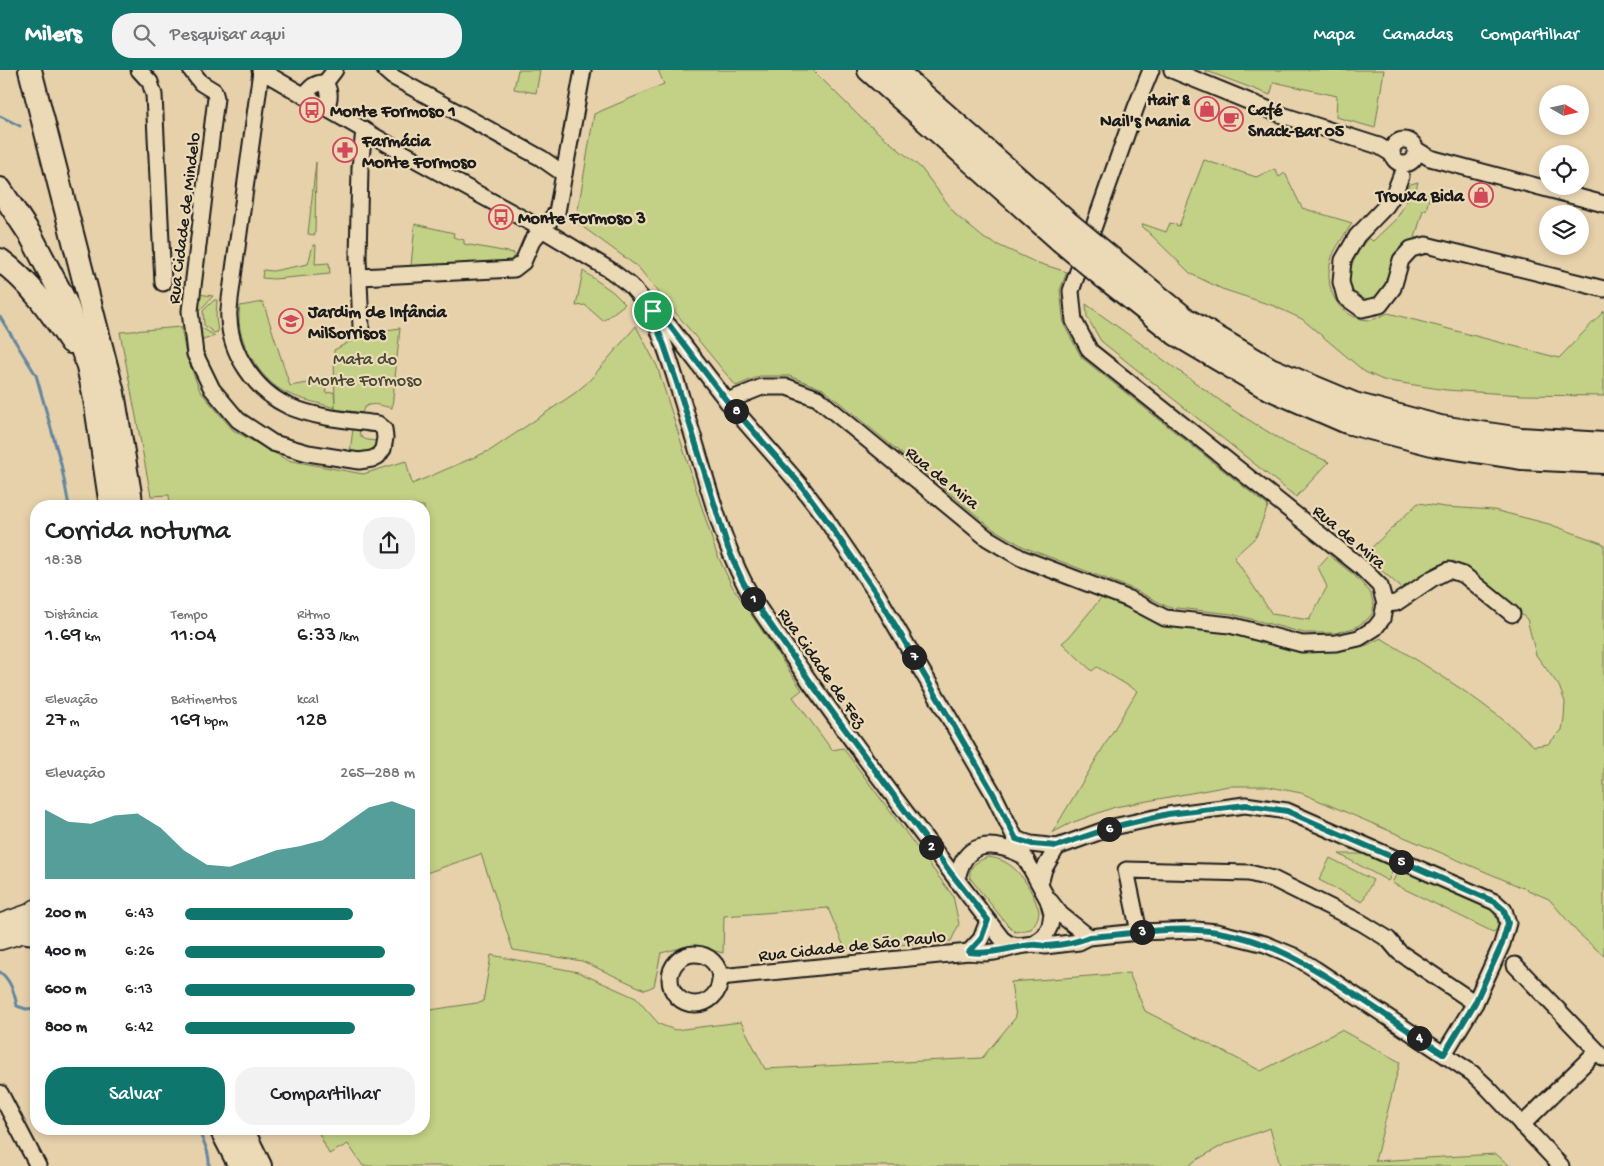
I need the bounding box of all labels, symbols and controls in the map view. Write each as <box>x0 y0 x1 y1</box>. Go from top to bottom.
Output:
search box <box>112 13 462 58</box>
text: Milers <box>25 21 82 50</box>
icon: search <box>130 21 158 49</box>
text: Pesquisar aqui <box>170 24 285 47</box>
text: Mapa <box>1314 25 1355 46</box>
text: Camadas <box>1383 25 1453 46</box>
text: Compartilhar <box>1481 25 1579 46</box>
north arrow <box>1539 85 1589 135</box>
map controls <box>1539 85 1589 255</box>
place label: Hair & Nail's Mania <box>1100 91 1191 133</box>
shop icon: Hair & Nail's Mania <box>1194 96 1220 122</box>
bus stop icon: Monte Formoso 1 <box>299 97 325 123</box>
place label: Café Snack-Bar 05 <box>1247 101 1345 143</box>
place label: Monte Formoso 1 <box>330 102 456 123</box>
cafe icon: Café Snack-Bar 05 <box>1218 106 1244 132</box>
street label: Rua Cidade de Mindelo <box>165 131 206 305</box>
place label: Farmácia Monte Formoso <box>361 132 477 174</box>
pharmacy icon: Farmácia Monte Formoso <box>332 137 358 163</box>
button: locate <box>1539 145 1589 195</box>
shop icon: Trouxa Bicla <box>1468 182 1494 208</box>
place label: Trouxa Bicla <box>1374 187 1465 208</box>
bus stop icon: Monte Formoso 3 <box>488 204 514 230</box>
button: layers <box>1539 205 1589 255</box>
place label: Monte Formoso 3 <box>518 209 646 230</box>
pin <box>632 290 674 332</box>
icon: arrive <box>639 297 667 325</box>
place label: Jardim de Infância MilSorrisos <box>307 303 447 345</box>
school or university icon: Jardim de Infância MilSorrisos <box>278 308 304 334</box>
park label: Mata do Monte Formoso <box>308 350 422 392</box>
pin: 8 <box>724 398 748 424</box>
text: 8 <box>733 403 740 420</box>
street label: Rua de Mira <box>900 443 983 516</box>
street label: Rua de Mira <box>1308 501 1390 575</box>
text: Corrida noturna <box>45 516 230 549</box>
button: share <box>363 517 415 569</box>
text: 18:38 <box>45 552 82 571</box>
pin: 1 <box>740 586 766 612</box>
text: 1 <box>751 591 756 608</box>
street label: Rua Cidade de Fez <box>772 605 871 733</box>
text: Distância <box>45 607 98 624</box>
text: Tempo <box>171 607 208 624</box>
text: Ritmo <box>297 607 330 624</box>
text: 1.69 <box>45 624 81 649</box>
text: 11:04 <box>171 624 216 649</box>
text: 6:33 <box>297 624 336 649</box>
text: km <box>81 629 101 646</box>
text: /km <box>336 629 359 646</box>
pin: 7 <box>902 644 926 670</box>
text: 7 <box>911 649 918 666</box>
text: Elevação <box>45 692 98 709</box>
text: Batimentos <box>171 692 237 709</box>
text: kcal <box>297 692 319 709</box>
text: 27 <box>45 709 66 734</box>
text: 169 <box>171 709 201 734</box>
text: 128 <box>297 709 327 734</box>
text: m <box>66 714 79 731</box>
text: bpm <box>201 714 228 731</box>
text: Elevação <box>45 765 105 784</box>
text: 265–288 m <box>340 765 415 784</box>
pin: 6 <box>1096 816 1122 842</box>
text: 6 <box>1106 821 1113 838</box>
pin: 2 <box>918 834 944 860</box>
text: 2 <box>928 839 935 856</box>
pin: 5 <box>1388 850 1414 874</box>
text: 5 <box>1398 854 1405 871</box>
text: 200 m <box>45 905 86 924</box>
text: 6:43 <box>125 905 154 924</box>
pin: 3 <box>1130 920 1154 944</box>
text: 3 <box>1139 924 1146 941</box>
street label: Rua Cidade de São Paulo <box>758 927 947 968</box>
text: 400 m <box>45 943 86 962</box>
text: 6:26 <box>125 943 154 962</box>
text: 600 m <box>45 981 86 1000</box>
text: 6:13 <box>125 981 153 1000</box>
text: 800 m <box>45 1019 87 1038</box>
text: 6:42 <box>125 1019 154 1038</box>
pin: 4 <box>1406 1026 1432 1050</box>
text: 4 <box>1416 1030 1423 1047</box>
button: Salvar <box>45 1067 225 1125</box>
button: Compartilhar <box>235 1067 415 1125</box>

